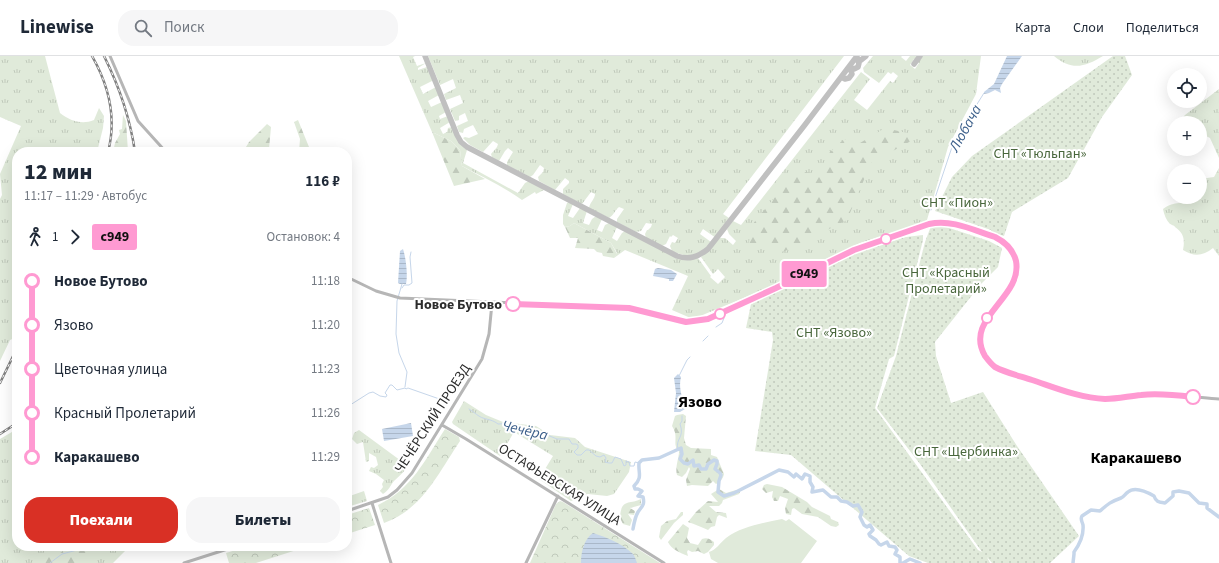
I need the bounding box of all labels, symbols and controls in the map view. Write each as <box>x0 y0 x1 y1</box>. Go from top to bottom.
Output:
search box <box>118 10 398 46</box>
text: Linewise <box>20 14 94 41</box>
icon: search <box>132 17 154 39</box>
text: Поиск <box>164 17 204 38</box>
text: Карта <box>1015 18 1051 38</box>
text: Слои <box>1073 18 1104 38</box>
text: Поделиться <box>1126 18 1199 38</box>
map controls <box>1167 68 1207 204</box>
button: locate <box>1167 68 1207 108</box>
water label: Любача <box>943 101 987 157</box>
button: + <box>1167 116 1207 156</box>
park label: СНТ «Тюльпан» <box>993 144 1087 164</box>
text: 12 мин <box>24 156 92 188</box>
button: − <box>1167 164 1207 204</box>
text: 116 ₽ <box>305 171 340 192</box>
text: 11:17 – 11:29 · Автобус <box>24 187 147 205</box>
park label: СНТ «Пион» <box>921 193 993 213</box>
icon: walk <box>24 226 46 248</box>
icon: forward <box>64 226 86 248</box>
text: с949 <box>100 227 129 247</box>
text: 1 <box>52 228 58 246</box>
text: Остановок: 4 <box>267 228 340 246</box>
unlabelled marker <box>880 233 892 245</box>
line badge: с949 <box>776 261 832 287</box>
park label: СНТ «Красный Пролетарий» <box>902 263 990 299</box>
text: с949 <box>790 264 818 284</box>
text: Новое Бутово <box>54 271 148 292</box>
text: 11:18 <box>311 272 340 290</box>
place label: Новое Бутово <box>415 295 502 315</box>
marker: Новое Бутово <box>505 296 521 312</box>
unlabelled marker <box>714 308 726 320</box>
unlabelled marker <box>981 312 993 324</box>
text: Язово <box>54 315 93 336</box>
text: 11:20 <box>311 316 340 334</box>
park label: СНТ «Язово» <box>796 323 872 343</box>
text: Цветочная улица <box>54 359 167 380</box>
text: 11:23 <box>311 360 340 378</box>
street label: ЧЕЧЁРСКИЙ ПРОЕЗД <box>390 360 476 477</box>
unlabelled marker <box>1185 389 1201 405</box>
district label: Язово <box>678 391 722 413</box>
text: Красный Пролетарий <box>54 403 196 424</box>
text: 11:26 <box>311 404 340 422</box>
water label: Чечёра <box>500 415 550 446</box>
street label: ОСТАФЬЕВСКАЯ УЛИЦА <box>494 439 625 531</box>
park label: СНТ «Щербинка» <box>914 442 1018 462</box>
text: Каракашево <box>54 447 140 468</box>
district label: Каракашево <box>1090 447 1182 469</box>
text: 11:29 <box>311 448 340 466</box>
button: Поехали <box>24 497 178 543</box>
button: Билеты <box>186 497 340 543</box>

